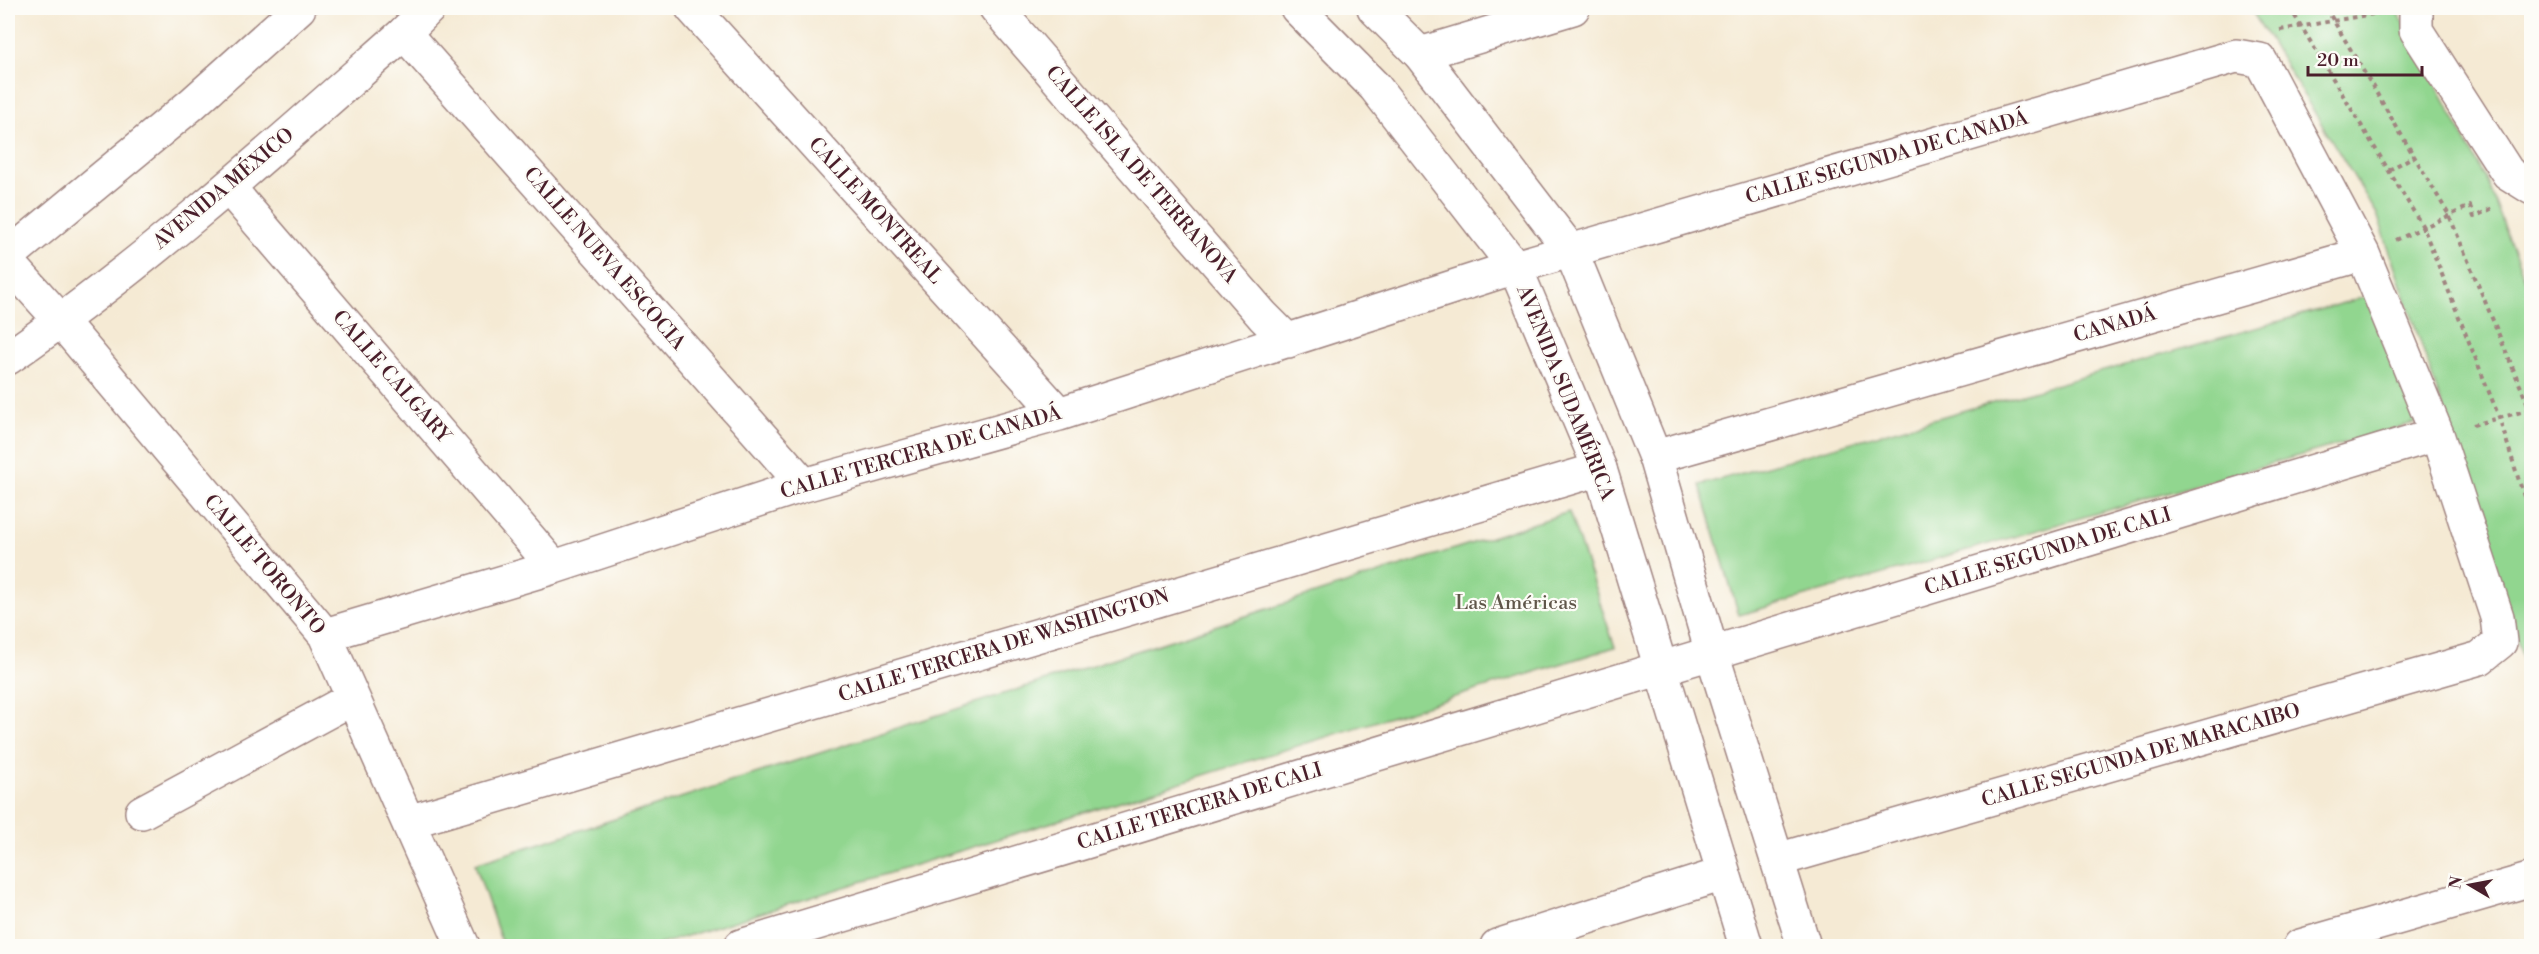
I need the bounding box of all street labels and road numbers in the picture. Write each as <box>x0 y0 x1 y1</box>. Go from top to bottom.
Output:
street label: CALLE ISLA DE TERRANOVA <box>1040 61 1243 290</box>
street label: CALLE SEGUNDA DE CANADÁ <box>1743 104 2032 210</box>
street label: AVENIDA MÉXICO <box>147 122 300 256</box>
street label: CALLE MONTREAL <box>802 132 948 290</box>
street label: CALLE NUEVA ESCOCIA <box>518 162 691 357</box>
street label: AVENIDA SUDAMÉRICA <box>1510 281 1621 505</box>
street label: CANADÁ <box>2071 300 2160 349</box>
street label: CALLE CALGARY <box>327 305 456 449</box>
street label: CALLE TERCERA DE CANADÁ <box>777 400 1066 505</box>
street label: CALLE TORONTO <box>198 490 330 640</box>
street label: CALLE SEGUNDA DE CALI <box>1922 502 2175 601</box>
street label: CALLE TERCERA DE WASHINGTON <box>836 584 1173 708</box>
street label: CALLE SEGUNDA DE MARACAIBO <box>1979 698 2303 814</box>
street label: CALLE TERCERA DE CALI <box>1074 758 1326 856</box>

